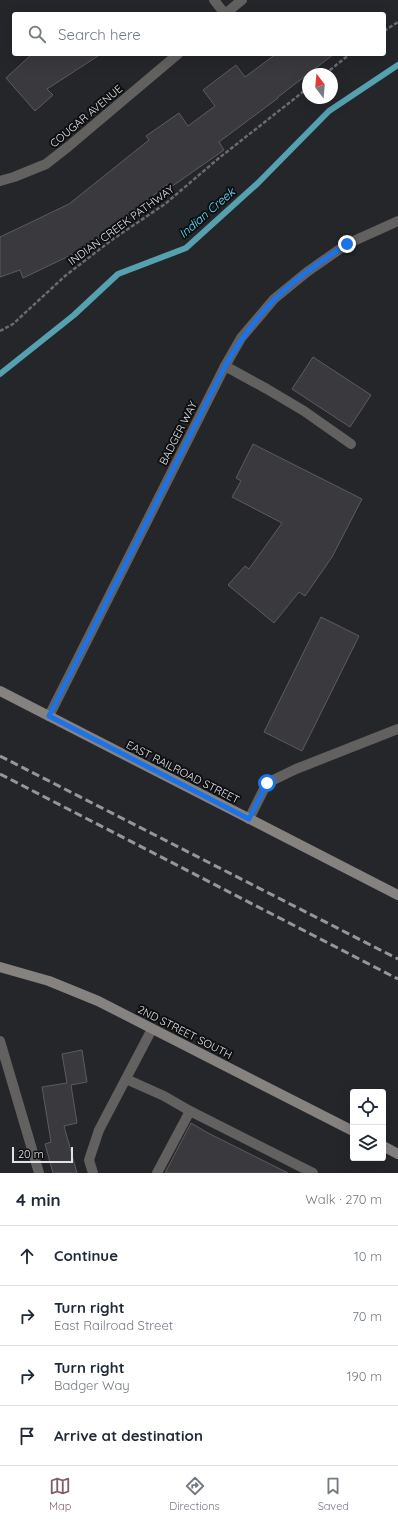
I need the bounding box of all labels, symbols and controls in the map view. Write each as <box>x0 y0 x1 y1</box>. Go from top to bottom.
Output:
search box <box>12 12 386 56</box>
icon: search <box>26 23 48 45</box>
text: Search here <box>58 25 141 44</box>
north arrow <box>302 68 338 104</box>
street label: COUGAR AVENUE <box>47 82 125 150</box>
street label: INDIAN CREEK PATHWAY <box>65 182 177 268</box>
water label: Indian Creek <box>176 183 239 241</box>
route end <box>338 235 356 253</box>
street label: BADGER WAY <box>156 399 200 467</box>
street label: EAST RAILROAD STREET <box>124 737 242 807</box>
route start <box>258 774 276 792</box>
street label: 2ND STREET SOUTH <box>135 1002 235 1062</box>
map controls <box>350 1089 386 1161</box>
button: locate <box>350 1089 386 1125</box>
button: layers <box>350 1125 386 1161</box>
scale bar <box>12 1145 73 1164</box>
text: 20 m <box>18 1147 44 1161</box>
text: 4 min <box>16 1189 61 1210</box>
text: Walk · 270 m <box>305 1191 382 1207</box>
icon: ahead <box>16 1245 38 1267</box>
text: Continue <box>54 1246 118 1265</box>
text: 10 m <box>354 1248 382 1264</box>
text: Turn right <box>54 1298 125 1317</box>
icon: right <box>16 1305 38 1327</box>
text: 70 m <box>352 1308 382 1324</box>
text: East Railroad Street <box>54 1317 173 1333</box>
text: Turn right <box>54 1358 125 1377</box>
icon: right <box>16 1365 38 1387</box>
text: 190 m <box>347 1368 382 1384</box>
text: Badger Way <box>54 1377 130 1393</box>
icon: arrive <box>16 1425 38 1447</box>
text: Arrive at destination <box>54 1426 203 1445</box>
tab: Map <box>49 1475 71 1513</box>
tab: Directions <box>169 1475 220 1513</box>
tab: Saved <box>318 1475 349 1513</box>

